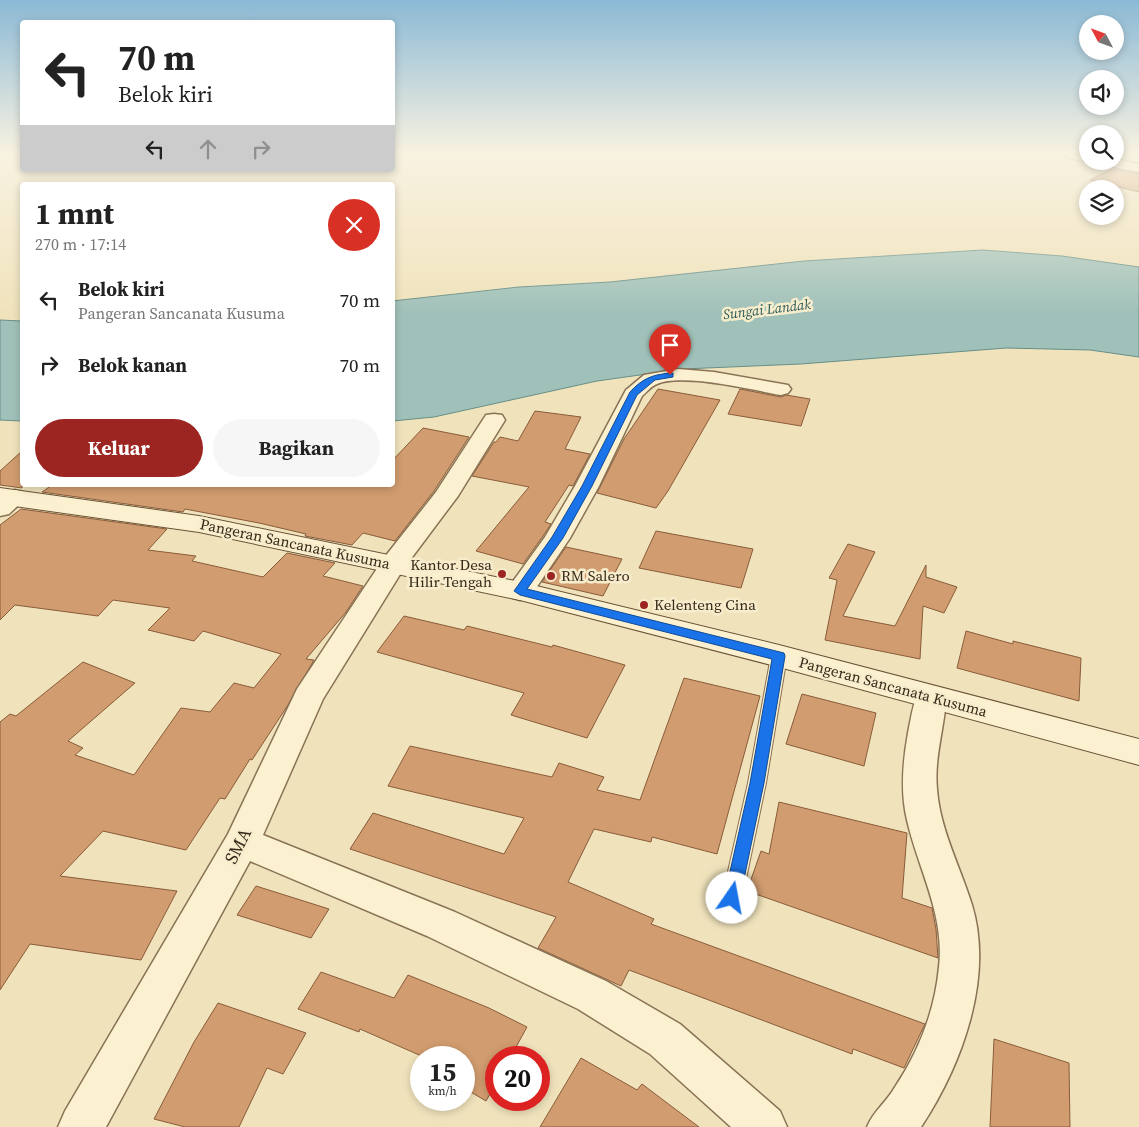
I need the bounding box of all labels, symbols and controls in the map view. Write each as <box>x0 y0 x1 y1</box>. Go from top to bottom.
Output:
north arrow <box>1079 15 1124 60</box>
map controls <box>1079 15 1124 225</box>
text: 70 m <box>118 34 195 82</box>
icon: left <box>35 40 100 105</box>
button: sound <box>1079 70 1124 115</box>
text: Belok kiri <box>118 79 213 109</box>
button: search <box>1079 125 1124 170</box>
icon: left <box>141 135 169 163</box>
icon: ahead <box>194 135 222 163</box>
icon: right <box>247 135 275 163</box>
button: layers <box>1079 180 1124 225</box>
text: 1 mnt <box>35 193 114 234</box>
button: close <box>328 199 380 251</box>
text: 270 m · 17:14 <box>35 233 126 255</box>
text: Belok kiri <box>78 276 165 302</box>
icon: left <box>35 286 63 314</box>
text: 70 m <box>339 287 380 313</box>
water label: Sungai Landak <box>722 294 812 324</box>
text: Pangeran Sancanata Kusuma <box>78 302 285 324</box>
pin <box>649 324 691 375</box>
icon: arrive <box>656 331 684 359</box>
icon: right <box>35 351 63 379</box>
text: Belok kanan <box>78 352 187 378</box>
text: 70 m <box>339 352 380 378</box>
button: Keluar <box>35 419 203 477</box>
button: Bagikan <box>213 419 380 477</box>
street label: Pangeran Sancanata Kusuma <box>198 513 392 574</box>
place label: Kantor Desa Hilir Tengah <box>408 554 492 592</box>
place label: RM Salero <box>561 565 630 586</box>
marker: Kantor Desa Hilir Tengah <box>496 568 508 580</box>
marker: RM Salero <box>545 570 557 582</box>
place label: Kelenteng Cina <box>654 594 756 615</box>
marker: Kelenteng Cina <box>638 599 650 611</box>
street label: Pangeran Sancanata Kusuma <box>797 651 990 722</box>
street label: SMA <box>218 823 257 868</box>
position arrow <box>705 871 757 923</box>
speed limit sign: 20 <box>485 1046 550 1111</box>
text: 15 <box>429 1055 456 1089</box>
text: km/h <box>428 1083 457 1099</box>

